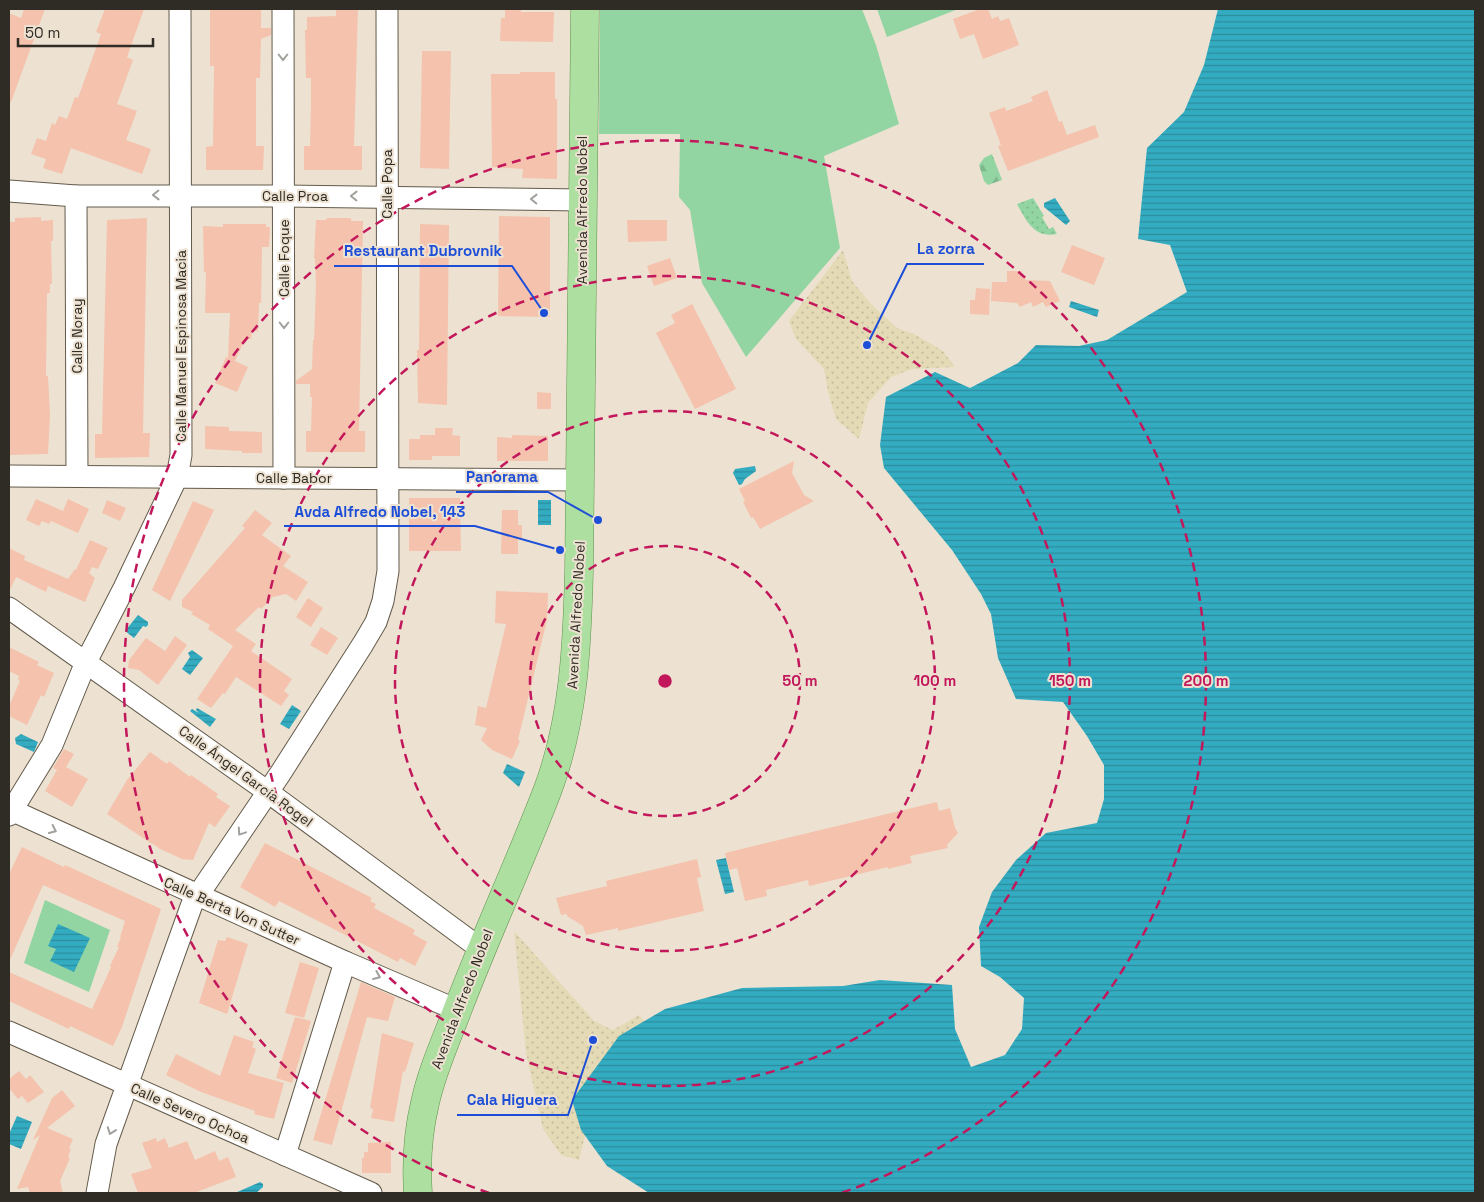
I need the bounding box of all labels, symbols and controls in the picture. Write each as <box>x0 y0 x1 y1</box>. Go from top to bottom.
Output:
scale bar <box>18 15 152 47</box>
text: 50 m <box>25 23 60 42</box>
one-way arrow <box>278 54 288 62</box>
street label: Avenida Alfredo Nobel <box>573 136 591 284</box>
street label: Calle Popa <box>378 149 396 219</box>
street label: Calle Proa <box>262 187 328 205</box>
one-way arrow <box>152 190 160 201</box>
one-way arrow <box>349 191 357 202</box>
one-way arrow <box>529 194 537 204</box>
street label: Calle Foque <box>275 219 293 297</box>
callout: La zorra <box>907 234 984 264</box>
callout: Restaurant Dubrovnik <box>334 236 512 266</box>
text: La zorra <box>917 239 975 258</box>
text: Restaurant Dubrovnik <box>344 241 502 260</box>
street label: Calle Manuel Espinosa Macia <box>172 250 190 442</box>
street label: Calle Noray <box>68 298 86 374</box>
one-way arrow <box>279 322 289 329</box>
callout: Panorama <box>456 462 548 492</box>
text: Panorama <box>466 467 538 486</box>
street label: Calle Babor <box>256 469 332 487</box>
callout: Avda Alfredo Nobel, 143 <box>284 496 475 526</box>
text: Avda Alfredo Nobel, 143 <box>295 502 465 521</box>
street label: Avenida Alfredo Nobel <box>563 540 589 690</box>
text: 50 m <box>782 671 818 690</box>
text: 100 m <box>914 671 956 690</box>
text: 150 m <box>1049 671 1091 690</box>
text: 200 m <box>1184 671 1228 690</box>
centre of rings <box>656 672 674 690</box>
street label: Calle Ángel García Rogel <box>175 721 317 831</box>
one-way arrow <box>48 823 57 834</box>
one-way arrow <box>237 827 247 836</box>
street label: Calle Berta Von Sutter <box>161 873 303 949</box>
street label: Avenida Alfredo Nobel <box>427 927 497 1071</box>
one-way arrow <box>372 969 381 980</box>
street label: Calle Severo Ochoa <box>128 1079 252 1147</box>
callout: Cala Higuera <box>457 1085 568 1115</box>
text: Cala Higuera <box>467 1090 558 1109</box>
one-way arrow <box>107 1126 117 1135</box>

